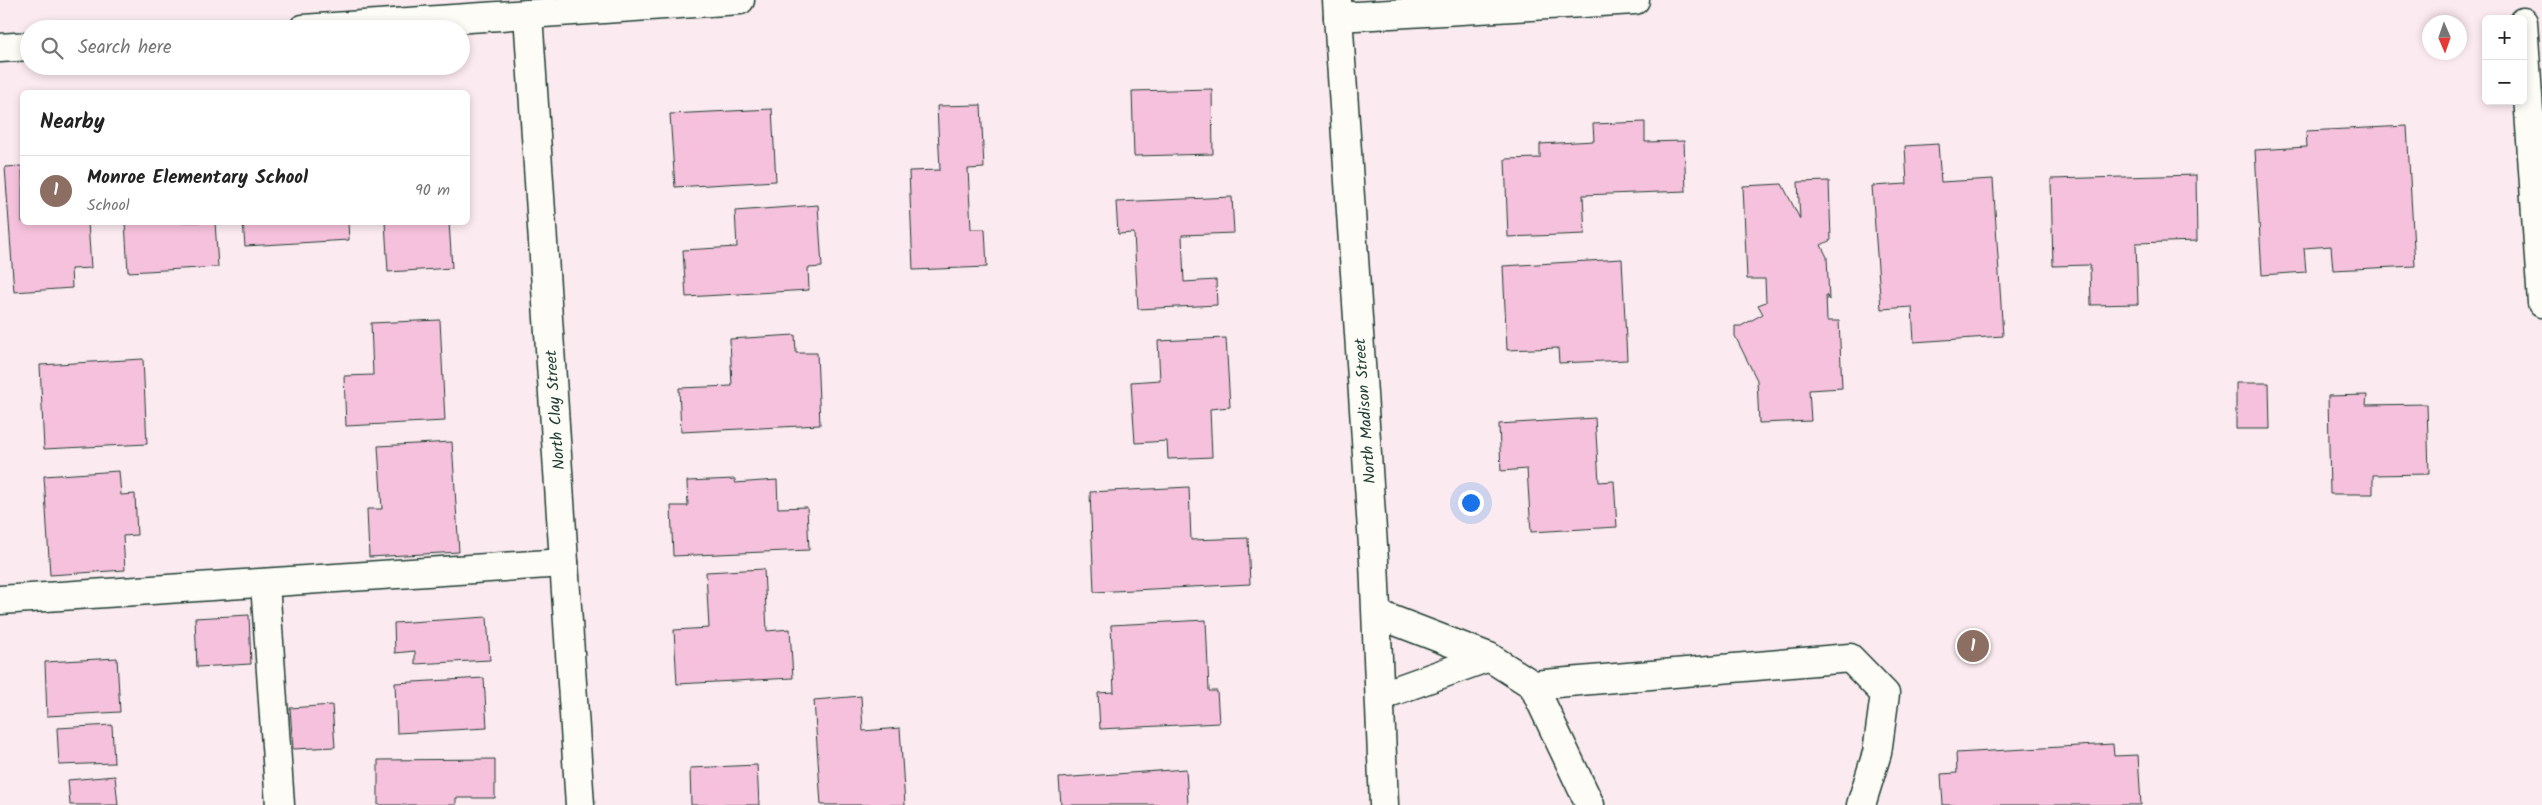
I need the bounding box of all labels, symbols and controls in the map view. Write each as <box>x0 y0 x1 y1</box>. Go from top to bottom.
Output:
north arrow <box>2422 15 2467 60</box>
map controls <box>2482 15 2527 105</box>
button: + <box>2482 15 2527 60</box>
search box <box>20 20 470 75</box>
text: Search here <box>78 33 172 63</box>
icon: search <box>38 34 66 62</box>
button: − <box>2482 60 2527 105</box>
text: Nearby <box>40 106 105 139</box>
text: Monroe Elementary School <box>87 163 308 193</box>
text: 1 <box>54 178 58 203</box>
text: 90 m <box>415 178 450 203</box>
text: School <box>87 193 130 218</box>
street label: North Madison Street <box>1348 336 1383 485</box>
street label: North Clay Street <box>539 348 572 471</box>
your location <box>1458 490 1484 516</box>
pin: 1 <box>1957 627 1989 665</box>

